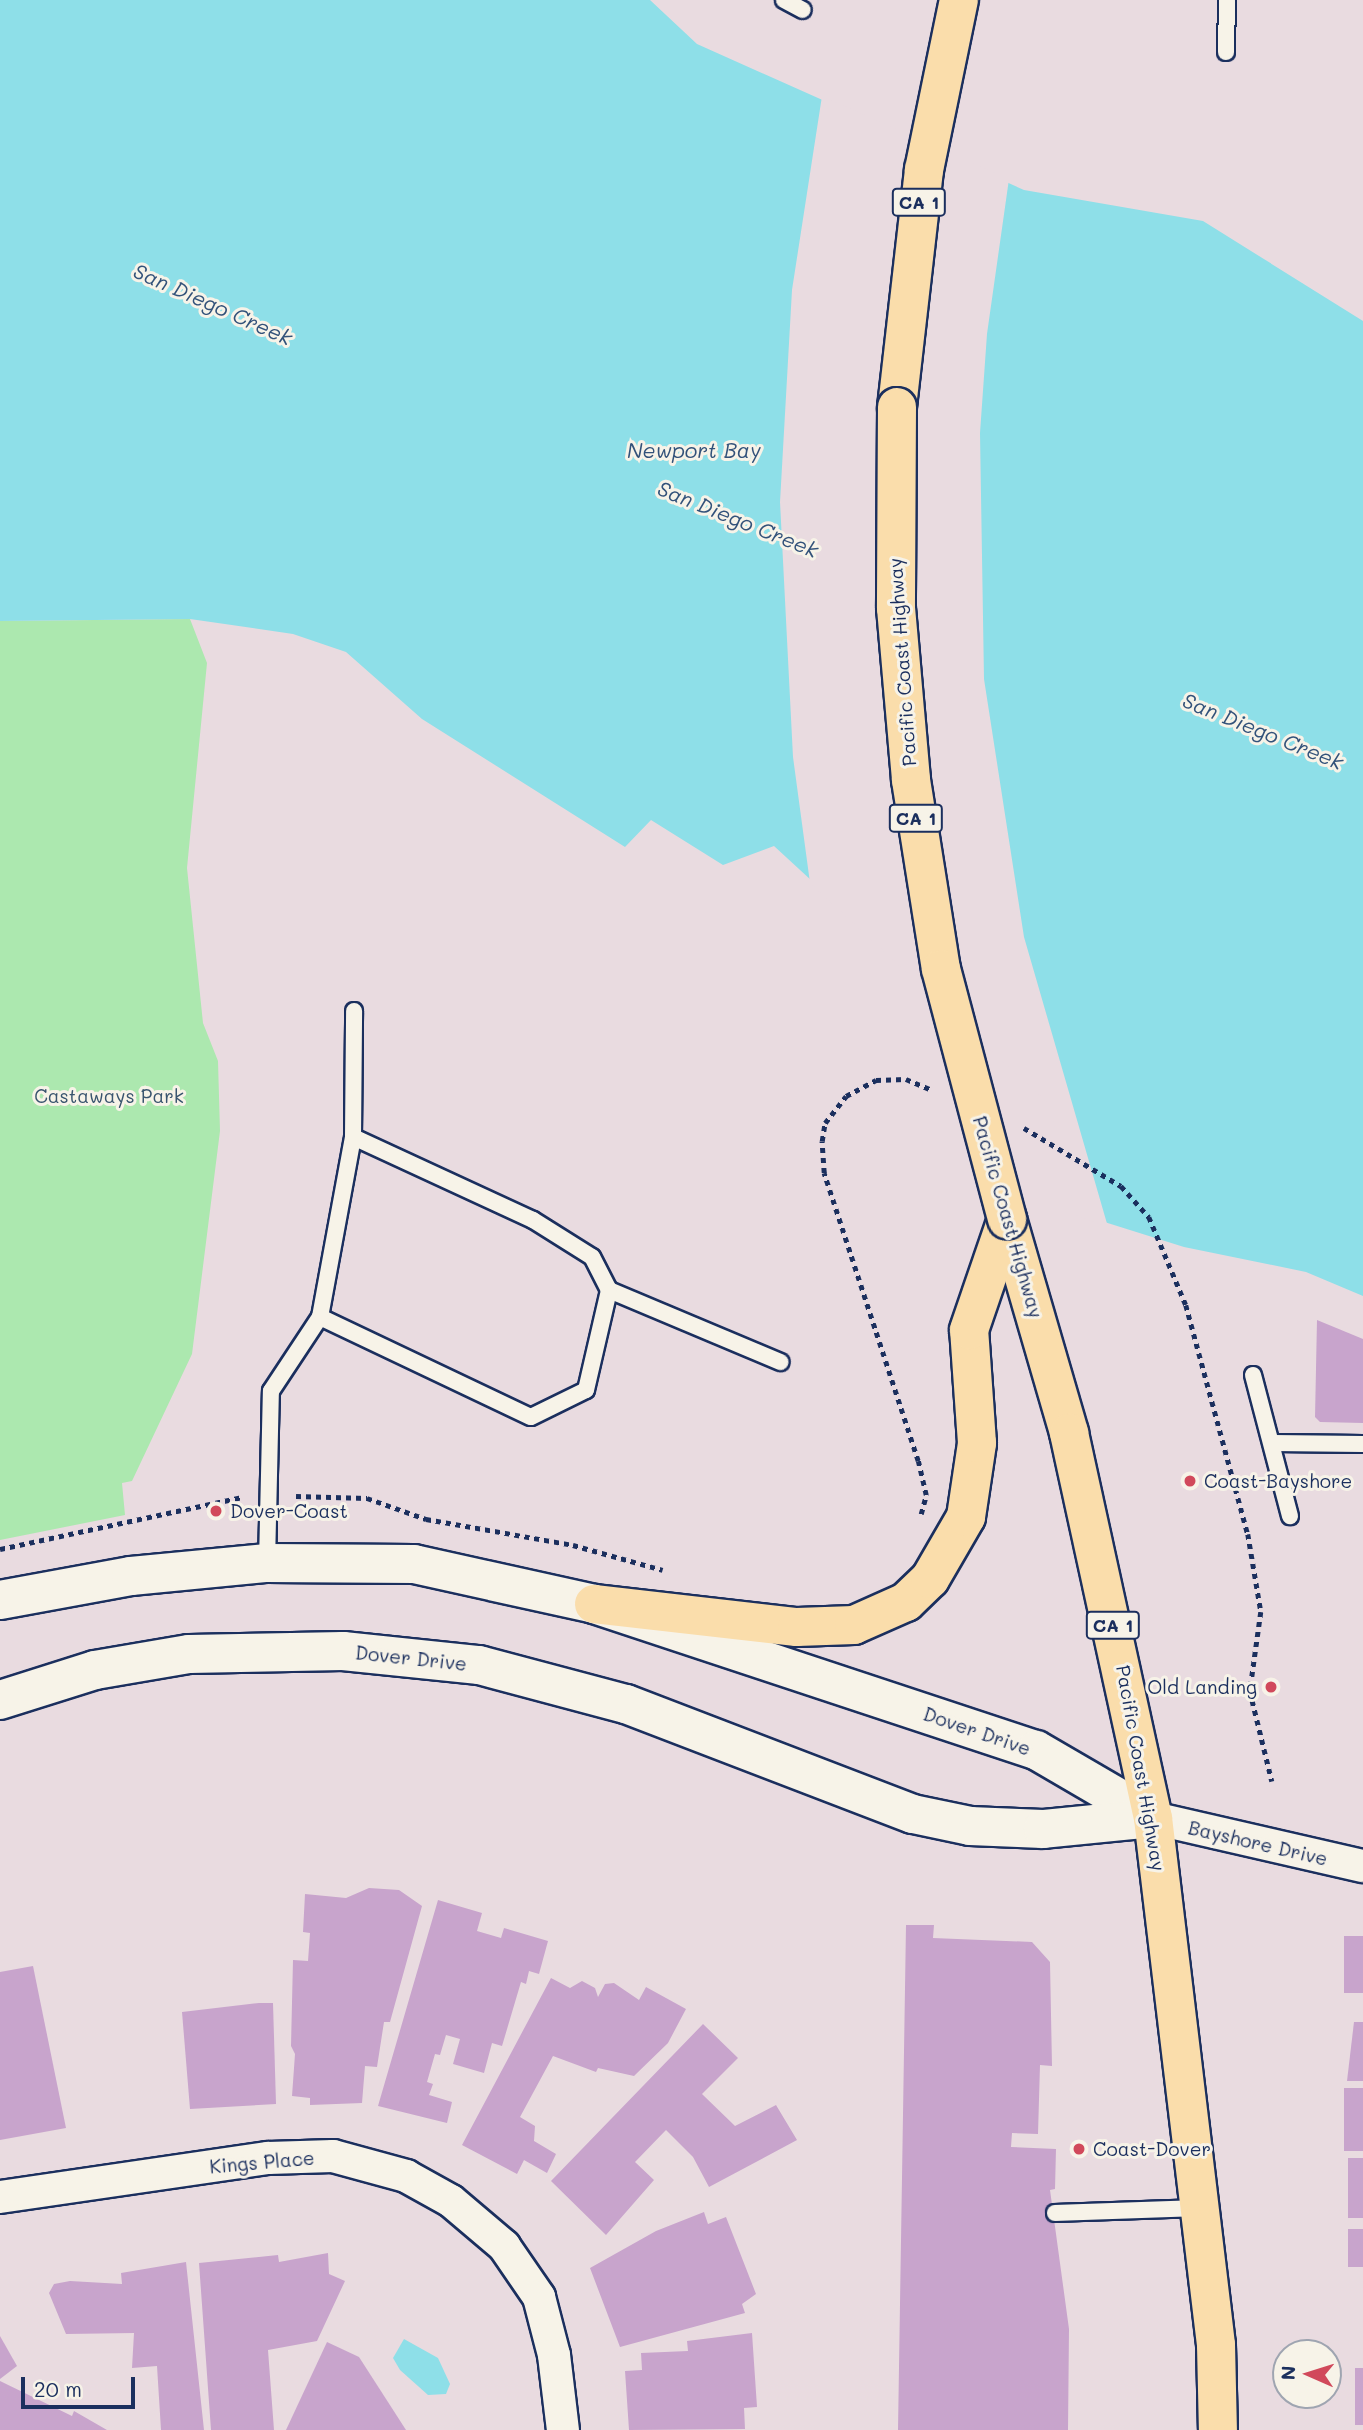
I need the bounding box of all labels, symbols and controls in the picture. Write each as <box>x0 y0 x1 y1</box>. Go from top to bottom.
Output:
road number: CA 1 <box>891 188 947 216</box>
water label: San Diego Creek <box>130 258 296 350</box>
water label: Newport Bay <box>627 437 761 463</box>
water label: San Diego Creek <box>654 475 822 563</box>
street label: Pacific Coast Highway <box>883 557 921 767</box>
water label: San Diego Creek <box>1179 687 1347 775</box>
road number: CA 1 <box>888 804 944 832</box>
park label: Castaways Park <box>34 1085 184 1107</box>
street label: Pacific Coast Highway <box>968 1113 1048 1321</box>
place label: Coast-Bayshore <box>1204 1470 1352 1492</box>
marker: Coast-Bayshore <box>1182 1473 1198 1489</box>
place label: Dover-Coast <box>230 1500 348 1522</box>
marker: Dover-Coast <box>208 1503 224 1519</box>
road number: CA 1 <box>1085 1610 1141 1640</box>
street label: Dover Drive <box>354 1641 468 1675</box>
street label: Pacific Coast Highway <box>1112 1663 1170 1873</box>
place label: Old Landing <box>1147 1676 1257 1698</box>
marker: Old Landing <box>1263 1679 1279 1695</box>
street label: Dover Drive <box>920 1702 1034 1760</box>
street label: Bayshore Drive <box>1186 1816 1330 1870</box>
place label: Coast-Dover <box>1093 2138 1211 2160</box>
marker: Coast-Dover <box>1071 2141 1087 2157</box>
street label: Kings Place <box>209 2146 315 2178</box>
north arrow <box>1272 2339 1342 2409</box>
scale bar <box>24 2364 138 2408</box>
text: N <box>1275 2365 1300 2381</box>
text: 20 m <box>34 2375 82 2402</box>

